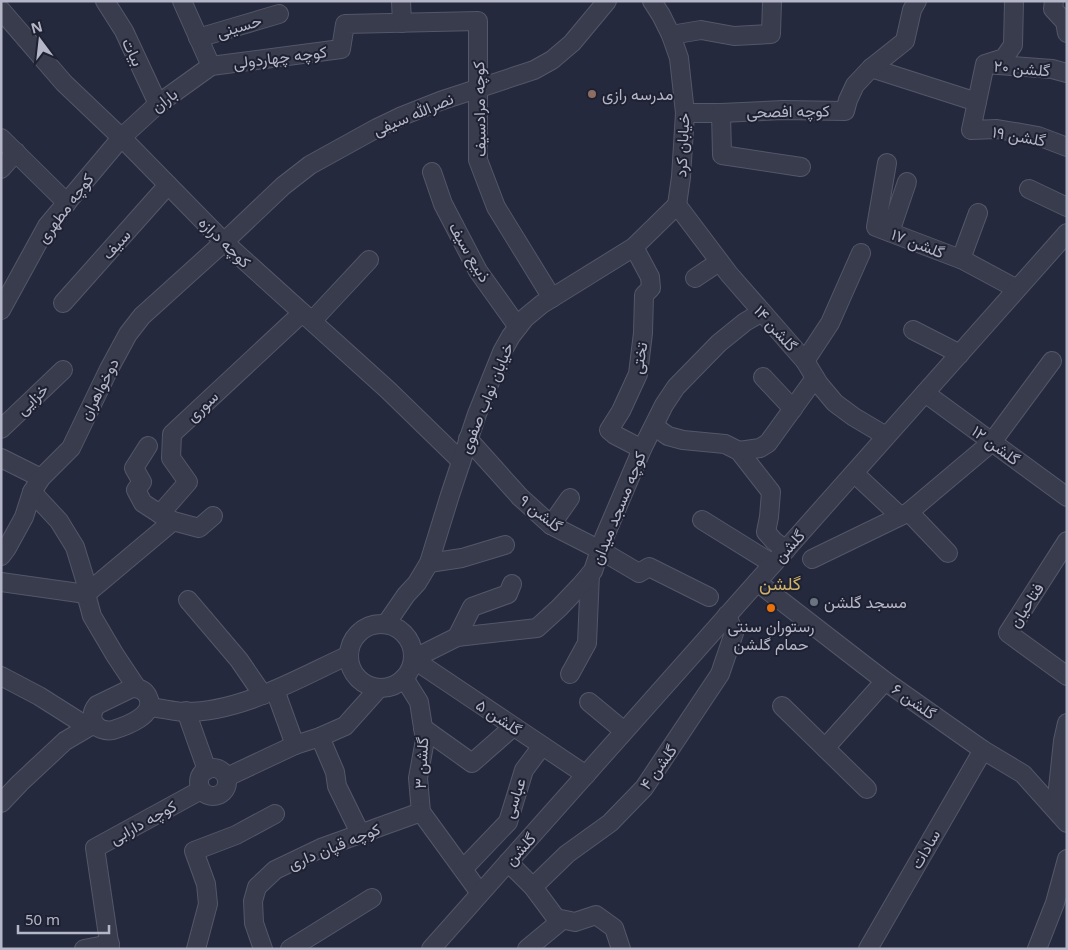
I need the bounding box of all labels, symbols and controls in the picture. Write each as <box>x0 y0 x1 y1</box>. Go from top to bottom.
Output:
street label: حسینی <box>214 9 264 43</box>
north arrow <box>15 15 65 65</box>
text: N <box>29 16 44 38</box>
street label: بیات <box>117 34 149 70</box>
street label: کوچه چهاردولی <box>232 40 328 75</box>
street label: گلشن ۲۰ <box>993 55 1051 81</box>
street label: کوچه مرادسیف <box>467 61 492 157</box>
street label: باران <box>146 83 182 117</box>
place label: مدرسه رازی <box>602 83 673 105</box>
street label: نصرالله سیفی <box>369 87 457 141</box>
marker: مدرسه رازی <box>586 88 598 100</box>
street label: کوچه افصحی <box>746 99 830 124</box>
street label: خیابان کرد <box>669 112 695 178</box>
street label: گلشن ۱۹ <box>991 121 1047 151</box>
street label: کوچه مطهری <box>31 169 99 248</box>
street label: کوچه درازه <box>193 212 256 273</box>
street label: ذبیع سیف <box>443 218 496 287</box>
street label: گلشن ۱۷ <box>888 223 948 263</box>
street label: سیف <box>97 224 135 264</box>
street label: گلشن ۱۴ <box>749 300 803 356</box>
street label: خیابان نواب صفوی <box>454 339 518 457</box>
street label: تختی <box>626 340 652 375</box>
street label: دوخواهران <box>74 354 124 424</box>
street label: خزایی <box>11 378 53 420</box>
street label: سوری <box>181 386 223 426</box>
street label: گلشن ۱۲ <box>968 420 1024 470</box>
street label: کوچه مسجد میدان <box>585 448 652 568</box>
street label: گلشن ۹ <box>515 489 567 537</box>
street label: گلشن <box>768 525 810 567</box>
district label: گلشن <box>759 571 801 595</box>
street label: فتاحیان <box>1003 578 1049 632</box>
place label: مسجد گلشن <box>824 591 907 613</box>
marker: مسجد گلشن <box>808 596 820 608</box>
marker: رستوران سنتی حمام گلشن <box>765 602 777 614</box>
place label: رستوران سنتی حمام گلشن <box>728 615 814 655</box>
street label: گلشن ۶ <box>888 678 940 724</box>
street label: گلشن ۵ <box>472 694 526 740</box>
street label: گلشن ۳ <box>409 736 433 790</box>
street label: گلشن ۴ <box>634 740 682 794</box>
street label: عباسی <box>497 775 531 821</box>
street label: کوچه دارابی <box>106 795 181 850</box>
street label: کوچه قپان داری <box>285 817 384 875</box>
street label: سادات <box>905 825 945 873</box>
street label: گلشن <box>499 828 541 870</box>
scale bar <box>18 902 109 934</box>
text: 50 m <box>25 909 60 929</box>

